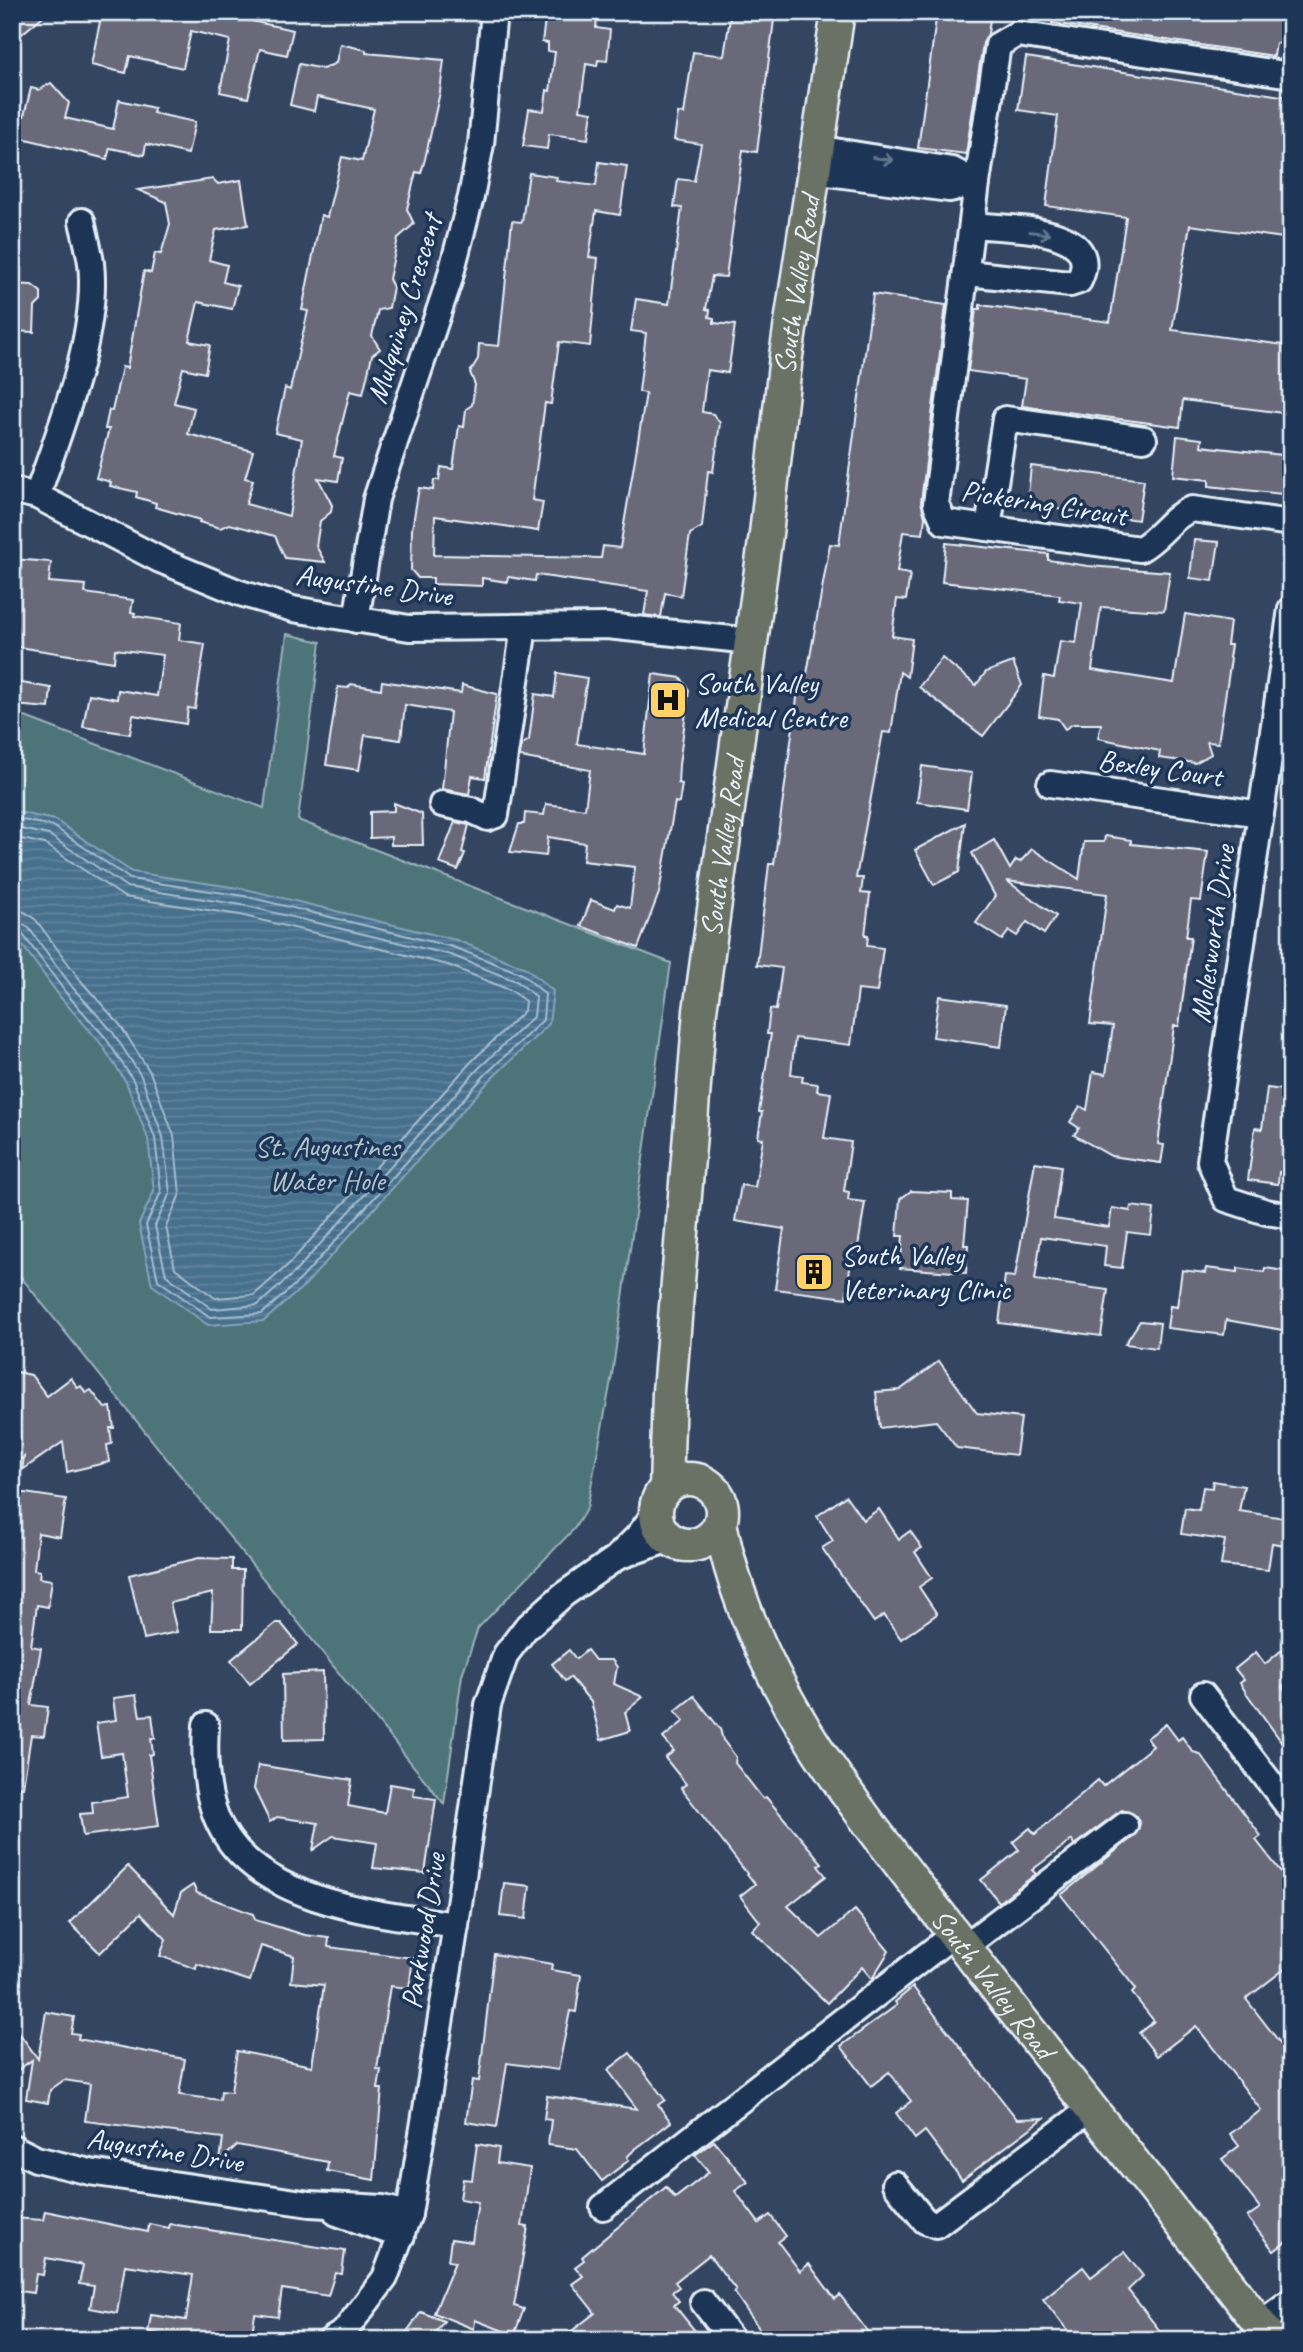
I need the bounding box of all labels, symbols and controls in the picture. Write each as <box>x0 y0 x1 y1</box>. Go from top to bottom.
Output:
one-way arrow <box>871 153 894 166</box>
street label: South Valley Road <box>765 189 830 376</box>
street label: Mulquiney Crescent <box>357 206 452 408</box>
one-way arrow <box>1028 227 1051 240</box>
street label: Pickering Circuit <box>959 471 1132 535</box>
street label: Augustine Drive <box>293 555 457 615</box>
place label: South Valley Medical Centre <box>695 664 849 736</box>
hospital icon: South Valley Medical Centre <box>647 679 689 721</box>
street label: Bexley Court <box>1096 741 1227 796</box>
street label: South Valley Road <box>692 751 754 939</box>
street label: Molesworth Drive <box>1181 841 1244 1025</box>
park label: St. Augustines Water Hole <box>254 1127 402 1199</box>
place label: South Valley Veterinary Clinic <box>841 1236 1011 1308</box>
building icon: South Valley Veterinary Clinic <box>793 1251 835 1293</box>
street label: Parkwood Drive <box>392 1848 454 2011</box>
street label: South Valley Road <box>923 1901 1066 2070</box>
street label: Augustine Drive <box>84 2119 248 2181</box>

